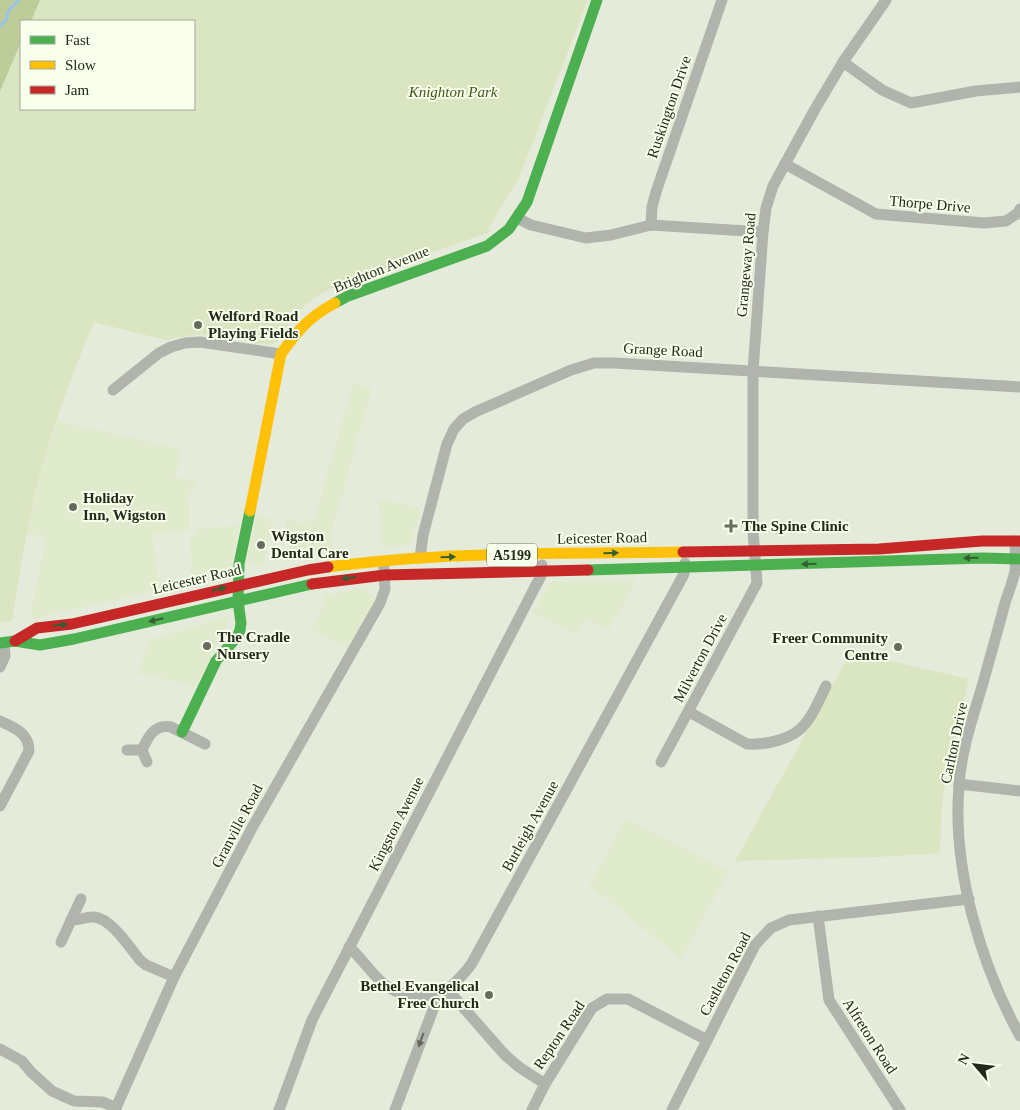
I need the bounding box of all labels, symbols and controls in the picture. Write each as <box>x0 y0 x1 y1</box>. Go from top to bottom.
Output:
legend <box>20 20 195 110</box>
text: Fast <box>65 32 91 48</box>
street label: Ruskington Drive <box>644 53 694 160</box>
text: Slow <box>65 57 96 73</box>
text: Jam <box>65 82 89 98</box>
park label: Knighton Park <box>408 84 498 100</box>
street label: Thorpe Drive <box>889 192 971 216</box>
street label: Grangeway Road <box>733 212 759 318</box>
street label: Brighton Avenue <box>331 242 432 295</box>
place label: Welford Road Playing Fields <box>208 308 299 341</box>
marker: Welford Road Playing Fields <box>192 319 204 331</box>
street label: Grange Road <box>623 340 704 360</box>
place label: Holiday Inn, Wigston <box>83 490 166 523</box>
marker: Holiday Inn, Wigston <box>67 501 79 513</box>
place label: The Spine Clinic <box>742 518 849 534</box>
marker: The Spine Clinic <box>724 519 738 533</box>
place label: Wigston Dental Care <box>271 528 349 561</box>
street label: Leicester Road <box>557 529 648 547</box>
marker: Wigston Dental Care <box>255 539 267 551</box>
road number: A5199 <box>487 544 537 566</box>
one-way arrow <box>603 549 619 557</box>
one-way arrow <box>440 553 456 561</box>
one-way arrow <box>963 554 979 562</box>
street label: Leicester Road <box>151 561 243 597</box>
one-way arrow <box>801 561 817 569</box>
one-way arrow <box>341 575 357 583</box>
one-way arrow <box>211 585 226 593</box>
street label: Milverton Drive <box>670 611 730 705</box>
one-way arrow <box>149 616 164 624</box>
one-way arrow <box>52 621 68 629</box>
place label: The Cradle Nursery <box>217 629 290 662</box>
place label: Freer Community Centre <box>772 630 888 663</box>
marker: The Cradle Nursery <box>201 640 213 652</box>
marker: Freer Community Centre <box>892 641 904 653</box>
street label: Carlton Drive <box>938 700 971 785</box>
street label: Kingston Avenue <box>365 774 427 874</box>
street label: Burleigh Avenue <box>499 778 562 874</box>
street label: Granville Road <box>208 781 266 870</box>
street label: Castleton Road <box>696 929 754 1018</box>
place label: Bethel Evangelical Free Church <box>360 978 480 1011</box>
marker: Bethel Evangelical Free Church <box>483 989 495 1001</box>
street label: Alfreton Road <box>840 995 900 1077</box>
street label: Repton Road <box>530 997 588 1072</box>
one-way arrow <box>417 1033 425 1048</box>
north arrow <box>950 1040 1000 1090</box>
text: N <box>955 1051 973 1067</box>

